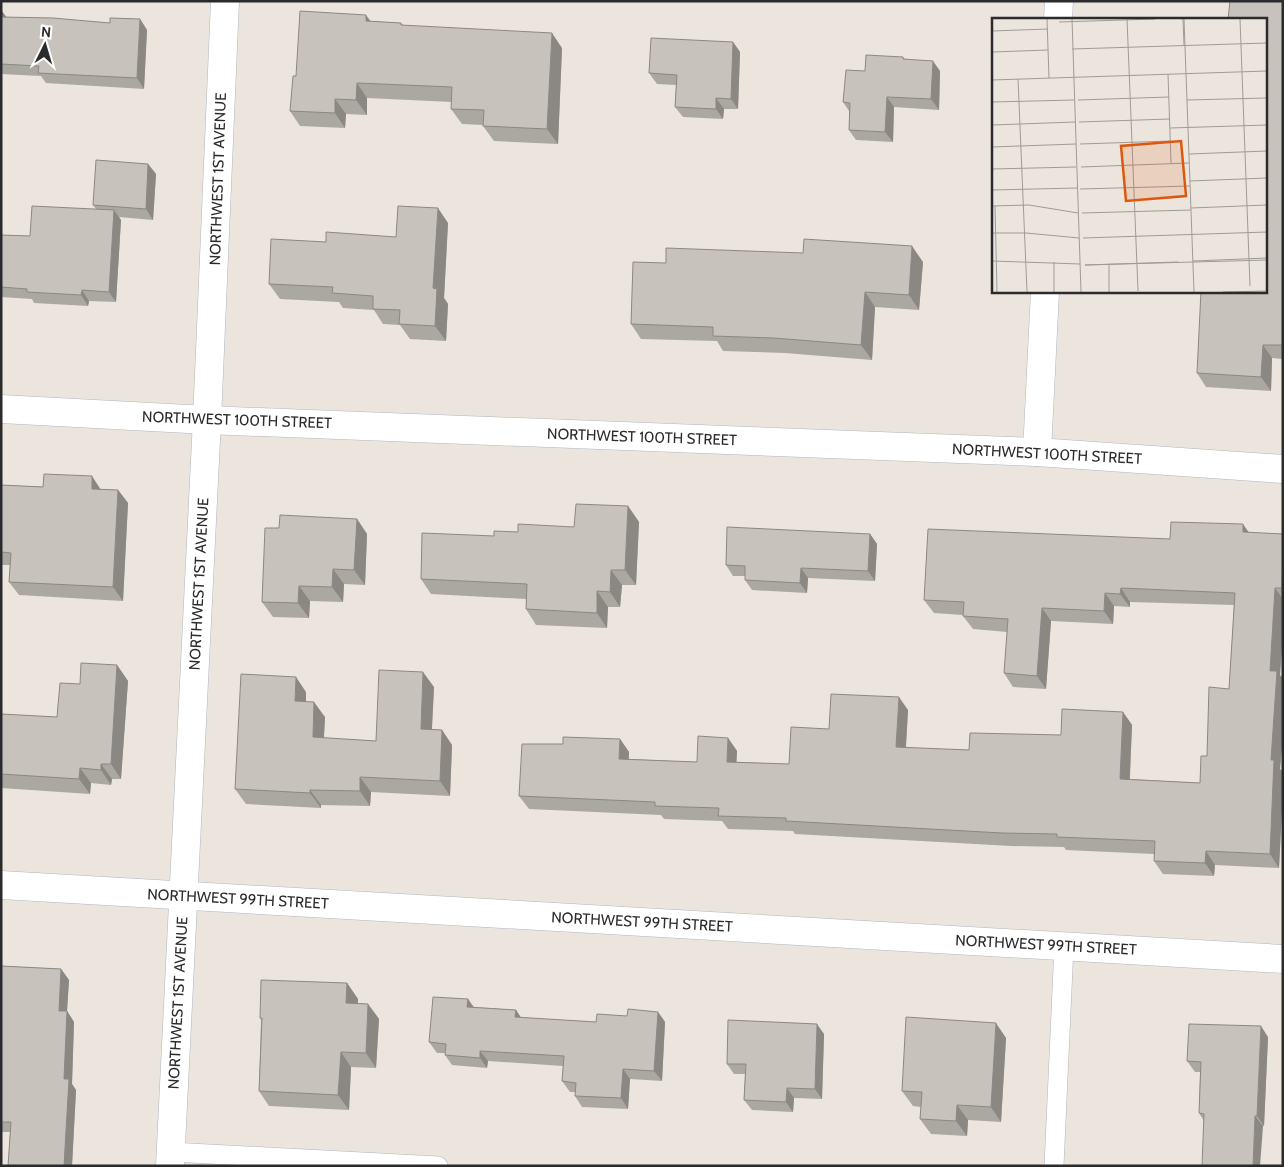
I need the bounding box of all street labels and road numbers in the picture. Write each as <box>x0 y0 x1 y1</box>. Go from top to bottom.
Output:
street label: NORTHWEST 1ST AVENUE <box>206 92 230 266</box>
street label: NORTHWEST 100TH STREET <box>142 408 332 432</box>
street label: NORTHWEST 100TH STREET <box>547 425 737 449</box>
street label: NORTHWEST 100TH STREET <box>952 440 1142 468</box>
street label: NORTHWEST 1ST AVENUE <box>185 497 213 671</box>
street label: NORTHWEST 99TH STREET <box>147 885 329 913</box>
street label: NORTHWEST 99TH STREET <box>551 908 733 936</box>
street label: NORTHWEST 1ST AVENUE <box>164 916 192 1090</box>
street label: NORTHWEST 99TH STREET <box>955 931 1137 959</box>

